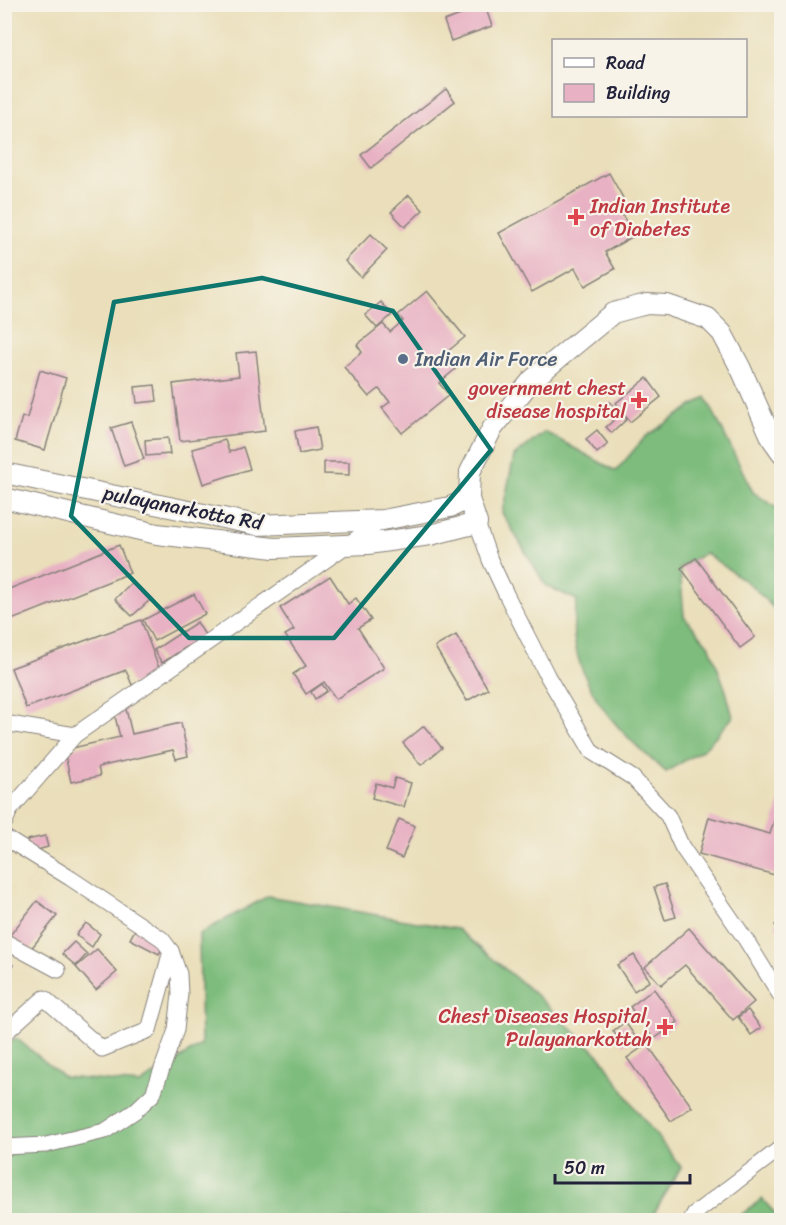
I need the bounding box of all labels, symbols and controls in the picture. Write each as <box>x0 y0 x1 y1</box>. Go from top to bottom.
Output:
legend <box>552 39 747 117</box>
text: Road <box>606 47 646 79</box>
text: Building <box>606 77 670 109</box>
place label: Indian Institute of Diabetes <box>589 189 731 247</box>
marker: Indian Institute of Diabetes <box>567 208 585 226</box>
place label: Indian Air Force <box>414 342 557 377</box>
marker: Indian Air Force <box>396 352 410 366</box>
place label: government chest disease hospital <box>467 371 627 429</box>
marker: government chest disease hospital <box>630 391 648 409</box>
street label: pulayanarkotta Rd <box>99 475 267 541</box>
place label: Chest Diseases Hospital, Pulayanarkottah <box>439 999 652 1057</box>
marker: Chest Diseases Hospital, Pulayanarkottah <box>656 1018 674 1036</box>
scale bar <box>555 1147 690 1185</box>
text: 50 m <box>564 1152 605 1184</box>

